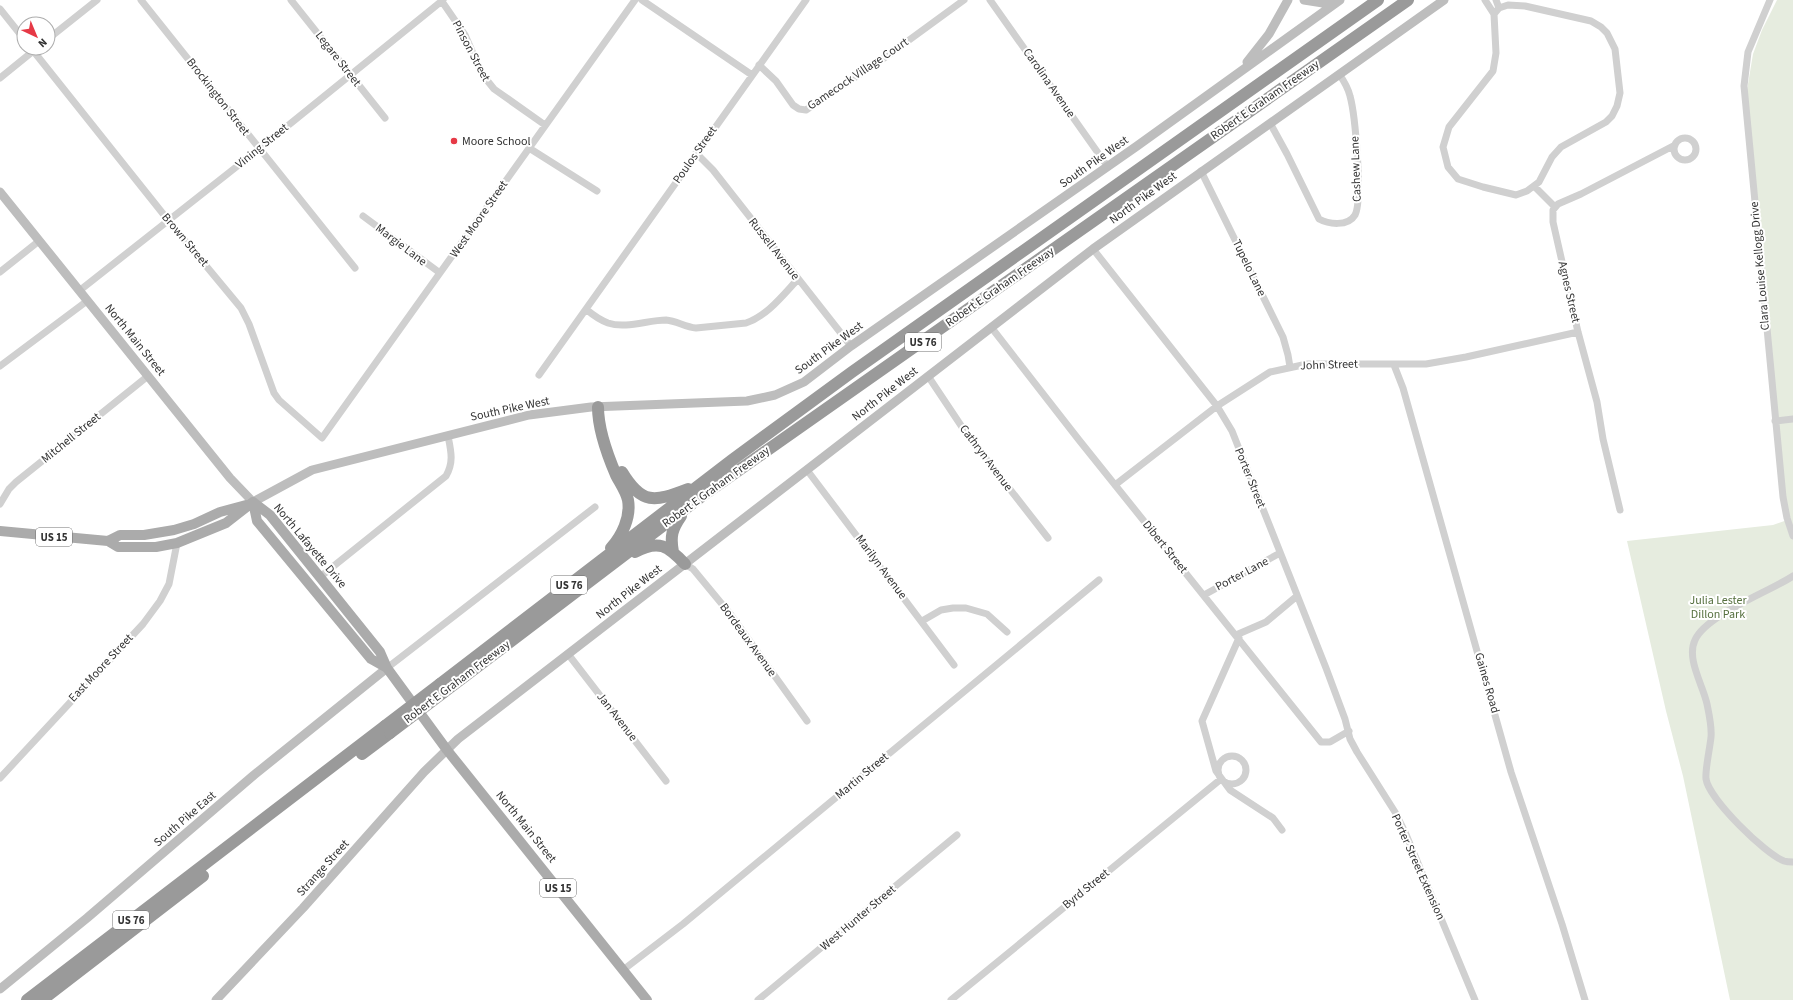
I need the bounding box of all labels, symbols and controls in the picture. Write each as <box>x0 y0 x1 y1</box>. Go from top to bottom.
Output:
north arrow <box>16 16 56 56</box>
street label: Pinson Street <box>448 17 494 85</box>
street label: Legare Street <box>311 28 365 90</box>
street label: Gamecock Village Court <box>804 34 912 114</box>
text: N <box>35 35 50 51</box>
street label: Carolina Avenue <box>1019 45 1079 121</box>
street label: Brockington Street <box>182 55 254 139</box>
street label: Robert E Graham Freeway <box>1207 56 1323 144</box>
street label: Vining Street <box>232 119 292 173</box>
street label: Poulos Street <box>669 123 721 187</box>
street label: South Pike West <box>1056 132 1132 192</box>
place label: Moore School <box>462 133 531 150</box>
marker: Moore School <box>449 136 459 146</box>
street label: Cashew Lane <box>1346 136 1366 202</box>
street label: North Pike West <box>1106 168 1180 228</box>
street label: West Moore Street <box>446 177 512 261</box>
street label: Clara Louise Kellogg Drive <box>1746 201 1774 331</box>
street label: Brown Street <box>158 210 212 270</box>
street label: Russell Avenue <box>744 214 804 284</box>
street label: Margie Lane <box>372 220 430 270</box>
street label: Tupelo Lane <box>1228 237 1270 299</box>
street label: Robert E Graham Freeway <box>942 243 1058 331</box>
street label: Agnes Street <box>1554 260 1584 324</box>
street label: North Main Street <box>101 300 169 380</box>
street label: South Pike West <box>791 317 867 379</box>
road number: US 76 <box>905 333 941 351</box>
street label: John Street <box>1300 355 1358 375</box>
street label: North Pike West <box>848 363 922 425</box>
street label: South Pike West <box>469 392 551 426</box>
street label: Mitchell Street <box>38 409 104 467</box>
street label: Cathryn Avenue <box>955 421 1017 495</box>
street label: Robert E Graham Freeway <box>659 442 774 532</box>
street label: Porter Street <box>1230 445 1270 511</box>
street label: North Lafayette Drive <box>269 500 351 592</box>
street label: Dibert Street <box>1138 517 1192 577</box>
road number: US 15 <box>36 528 72 546</box>
street label: Marilyn Avenue <box>851 531 911 603</box>
street label: Porter Lane <box>1212 553 1272 595</box>
street label: North Pike West <box>592 561 666 623</box>
road number: US 76 <box>551 576 587 594</box>
park label: Julia Lester Dillon Park <box>1689 592 1747 623</box>
street label: Bordeaux Avenue <box>715 600 781 680</box>
street label: East Moore Street <box>65 630 137 706</box>
street label: Robert E Graham Freeway <box>400 636 514 728</box>
street label: Gaines Road <box>1470 651 1504 715</box>
street label: Jan Avenue <box>593 689 642 745</box>
street label: Martin Street <box>832 749 892 803</box>
street label: South Pike East <box>150 787 220 851</box>
street label: North Main Street <box>492 787 560 867</box>
street label: Porter Street Extension <box>1387 811 1449 923</box>
street label: Strange Street <box>293 836 353 900</box>
street label: Byrd Street <box>1059 865 1113 913</box>
road number: US 15 <box>540 879 576 897</box>
street label: West Hunter Street <box>817 881 899 955</box>
road number: US 76 <box>113 911 149 929</box>

